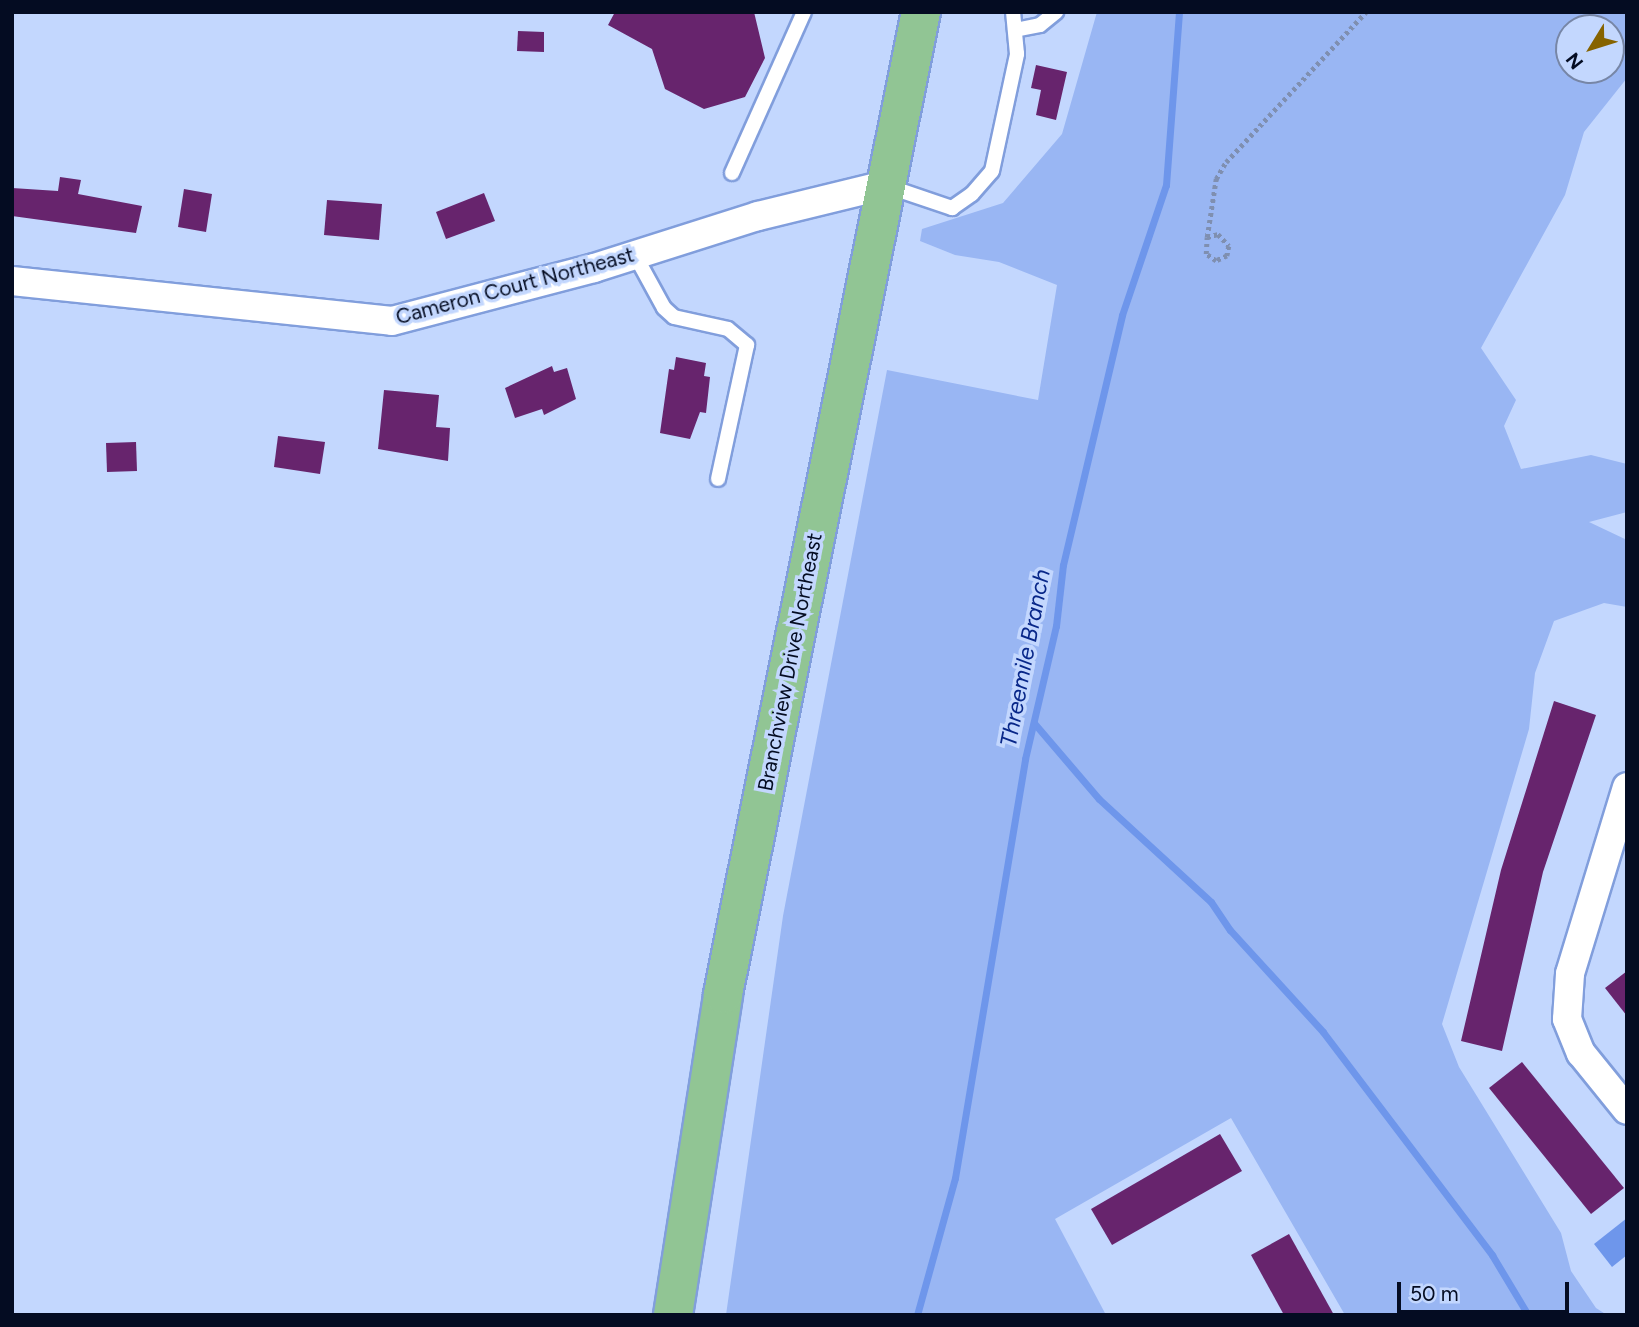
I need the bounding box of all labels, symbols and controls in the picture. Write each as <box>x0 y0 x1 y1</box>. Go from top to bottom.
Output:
north arrow <box>1555 14 1625 84</box>
text: N <box>1561 48 1588 74</box>
street label: Cameron Court Northeast <box>393 242 637 330</box>
street label: Branchview Drive Northeast <box>753 531 827 793</box>
water label: Threemile Branch <box>994 567 1056 749</box>
scale bar <box>1401 1268 1572 1312</box>
text: 50 m <box>1410 1281 1459 1306</box>

